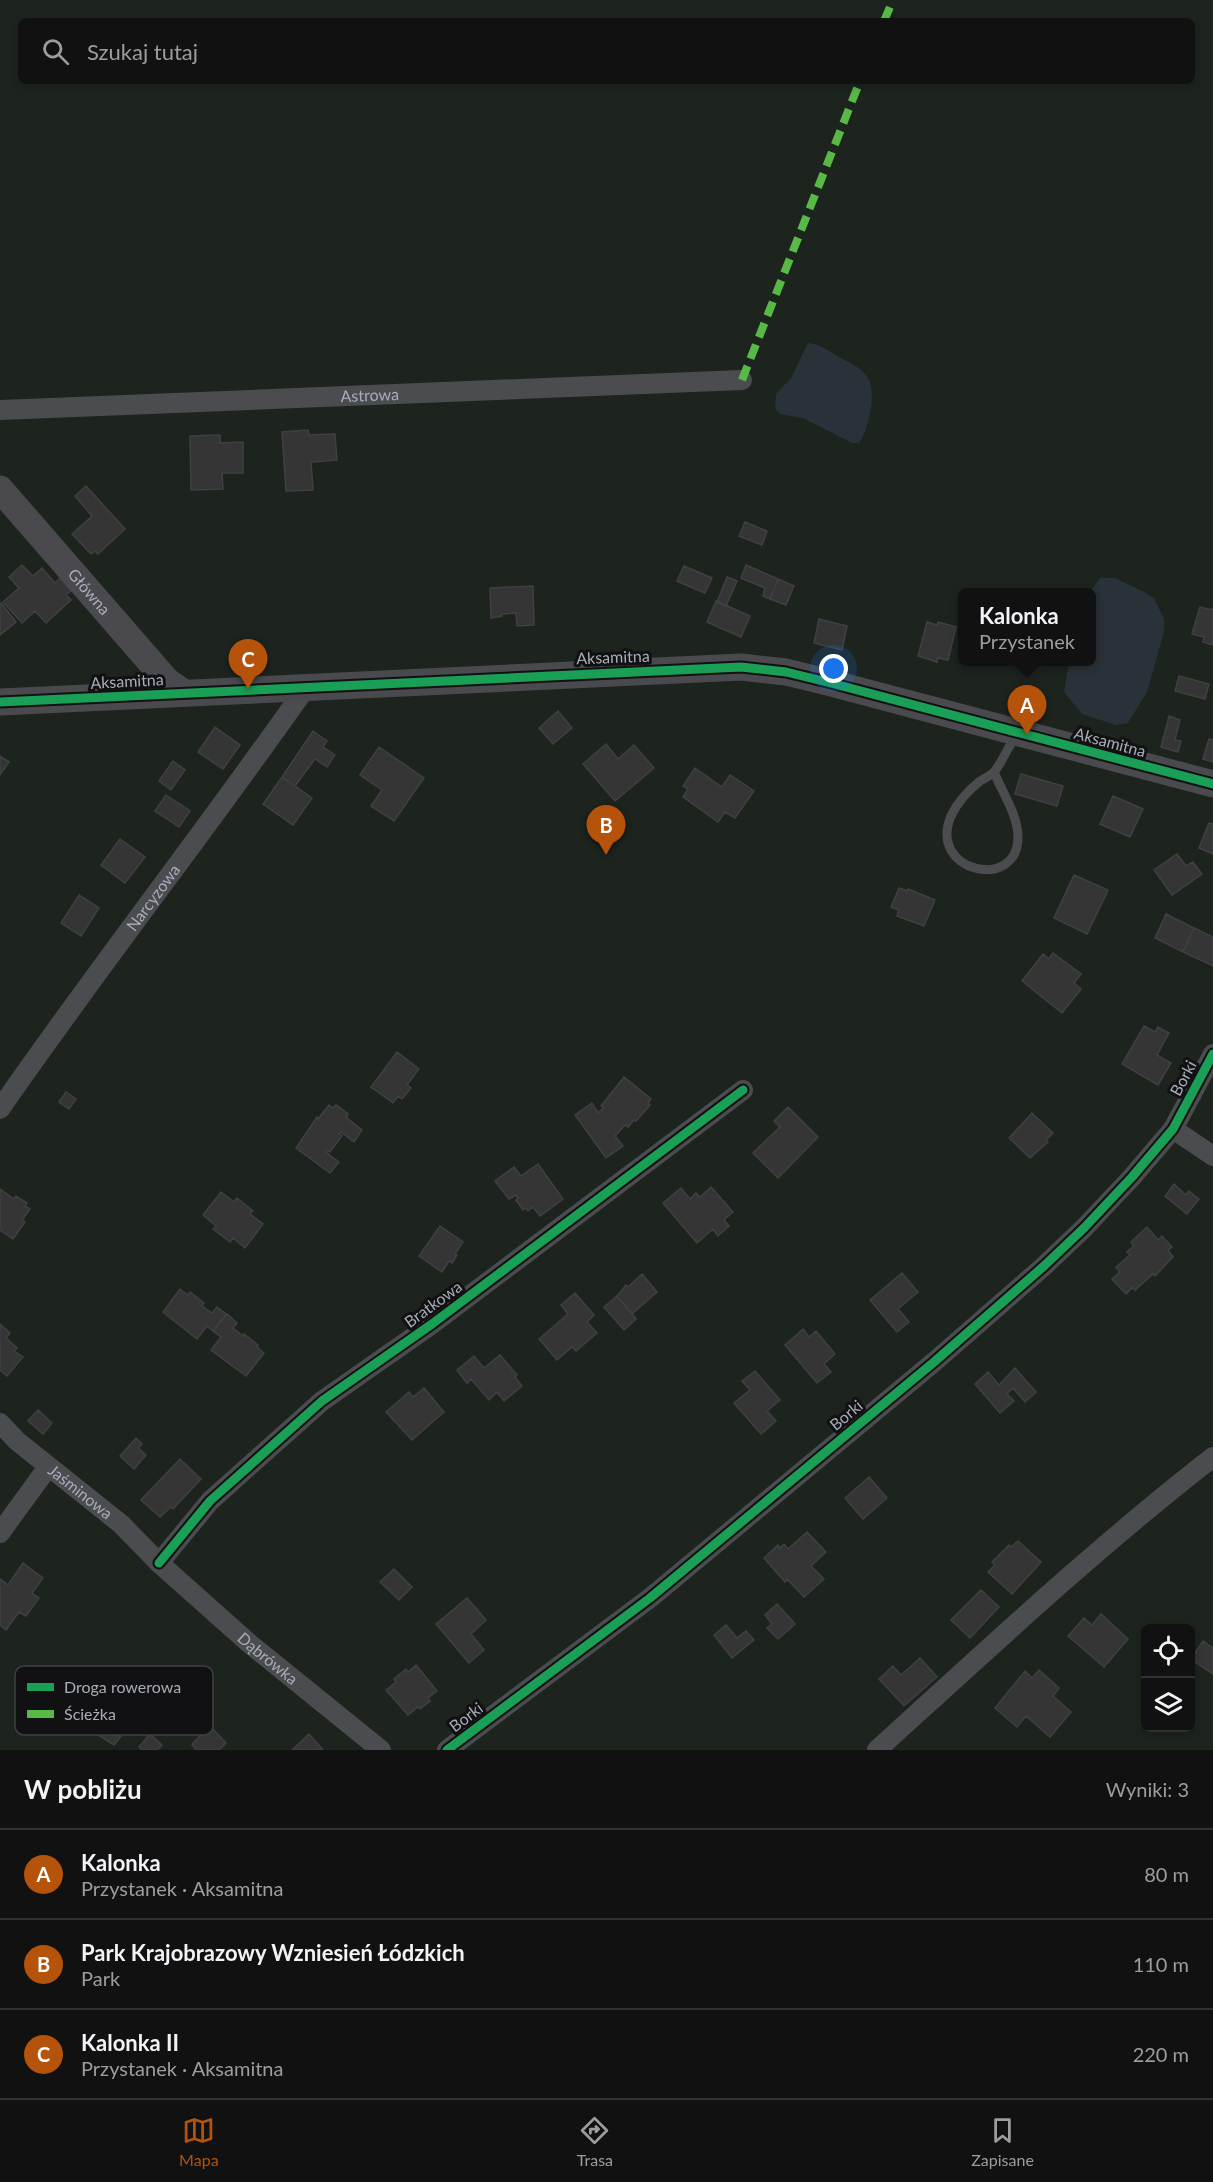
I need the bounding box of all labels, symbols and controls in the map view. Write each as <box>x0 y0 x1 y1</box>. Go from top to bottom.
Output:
search box <box>18 18 1195 84</box>
icon: search <box>39 35 72 68</box>
text: Szukaj tutaj <box>87 38 198 65</box>
street label: Astrowa <box>340 384 399 405</box>
street label: Główna <box>64 564 115 618</box>
popup <box>958 588 1096 666</box>
text: Kalonka <box>979 602 1059 629</box>
text: Przystanek <box>979 629 1075 653</box>
pin: C <box>228 640 268 689</box>
street label: Aksamitna <box>576 646 650 667</box>
your location <box>819 654 848 683</box>
street label: Aksamitna <box>90 669 164 692</box>
pin: A <box>1008 686 1046 735</box>
street label: Aksamitna <box>1072 723 1148 760</box>
pin: B <box>586 806 626 855</box>
street label: Narcyzowa <box>122 860 183 934</box>
street label: Borki <box>1165 1057 1200 1099</box>
street label: Bratkowa <box>400 1276 465 1331</box>
street label: Borki <box>825 1395 866 1434</box>
street label: Jaśminowa <box>45 1460 117 1523</box>
map controls <box>1141 1624 1195 1732</box>
button: locate <box>1141 1624 1195 1678</box>
street label: Dąbrówka <box>234 1628 302 1688</box>
legend <box>15 1666 213 1735</box>
text: Droga rowerowa <box>64 1677 181 1696</box>
button: layers <box>1141 1678 1195 1732</box>
street label: Borki <box>445 1698 486 1735</box>
text: Ścieżka <box>64 1704 116 1723</box>
text: W pobliżu <box>24 1773 142 1805</box>
text: Wyniki: 3 <box>1106 1777 1189 1801</box>
text: Kalonka <box>81 1849 161 1876</box>
text: A <box>37 1862 50 1886</box>
text: 80 m <box>1144 1862 1189 1886</box>
text: Przystanek · Aksamitna <box>81 1876 283 1900</box>
text: Park Krajobrazowy Wzniesień Łódzkich <box>81 1939 465 1966</box>
text: B <box>37 1952 50 1976</box>
text: 110 m <box>1133 1952 1189 1976</box>
text: Park <box>81 1966 120 1990</box>
text: Kalonka II <box>81 2029 179 2056</box>
text: C <box>37 2042 50 2066</box>
text: 220 m <box>1133 2042 1189 2066</box>
text: Przystanek · Aksamitna <box>81 2056 283 2080</box>
tab: Mapa <box>179 2114 219 2169</box>
tab: Trasa <box>577 2114 613 2169</box>
tab: Zapisane <box>971 2114 1034 2169</box>

